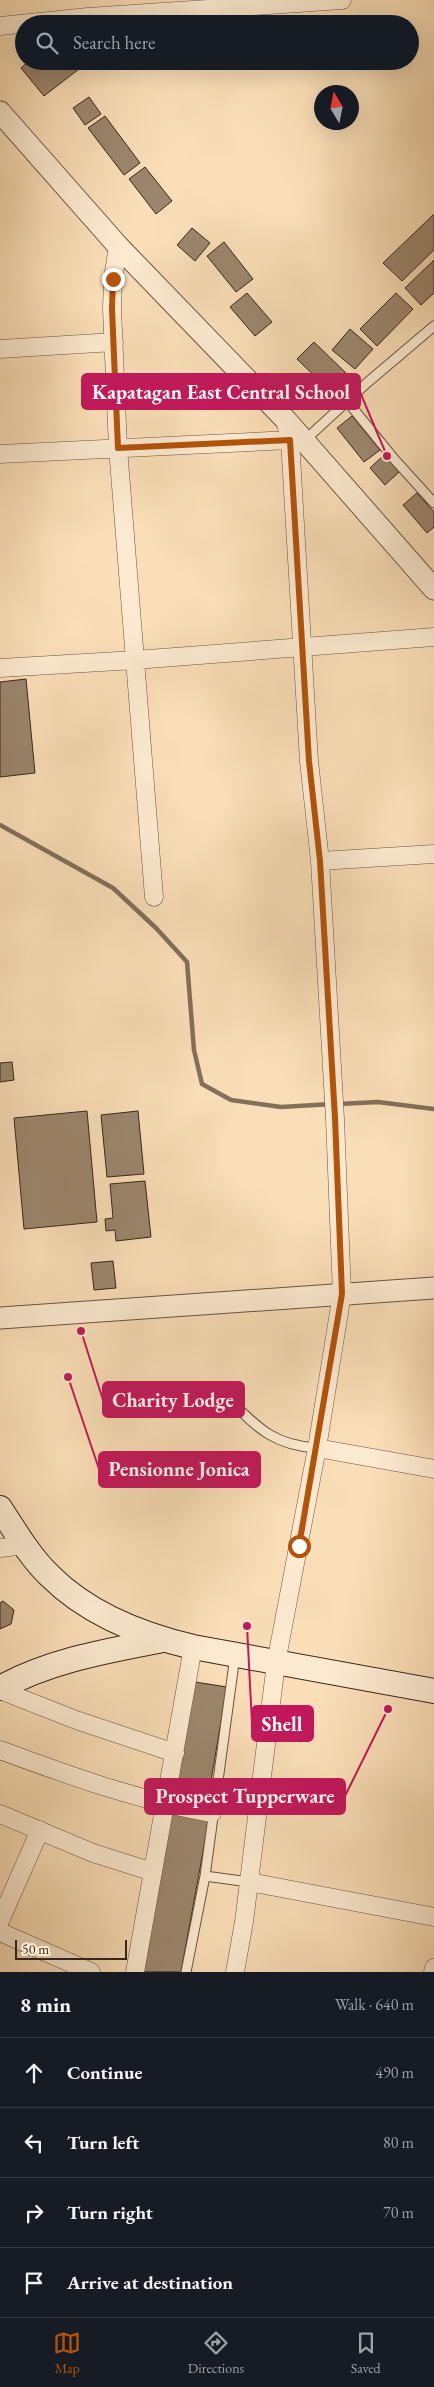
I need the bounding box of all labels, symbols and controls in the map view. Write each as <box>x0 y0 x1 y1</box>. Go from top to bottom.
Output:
search box <box>15 15 419 70</box>
icon: search <box>33 29 61 57</box>
text: Search here <box>73 30 155 55</box>
north arrow <box>314 85 359 130</box>
route end <box>102 268 125 291</box>
callout: Kapatagan East Central School <box>82 374 360 409</box>
text: Kapatagan East Central School <box>92 379 350 405</box>
callout: Charity Lodge <box>103 1382 244 1417</box>
text: Charity Lodge <box>112 1387 234 1413</box>
callout: Pensionne Jonica <box>99 1452 260 1487</box>
text: Pensionne Jonica <box>108 1456 250 1482</box>
route start <box>288 1535 311 1558</box>
callout: Shell <box>252 1706 313 1741</box>
text: Shell <box>262 1711 303 1737</box>
callout: Prospect Tupperware <box>145 1779 345 1814</box>
text: Prospect Tupperware <box>155 1783 335 1809</box>
scale bar <box>15 1937 128 1960</box>
text: 50 m <box>22 1940 49 1958</box>
text: 8 min <box>20 1991 71 2018</box>
text: Walk · 640 m <box>335 1994 414 2015</box>
icon: ahead <box>20 2059 48 2087</box>
text: Continue <box>67 2060 142 2085</box>
text: 490 m <box>375 2062 414 2083</box>
icon: left <box>20 2129 48 2157</box>
text: Turn left <box>67 2130 139 2155</box>
text: 80 m <box>383 2132 414 2153</box>
icon: right <box>20 2199 48 2227</box>
text: Turn right <box>67 2200 153 2225</box>
text: 70 m <box>383 2202 414 2223</box>
icon: arrive <box>20 2269 48 2297</box>
text: Arrive at destination <box>67 2270 233 2295</box>
tab: Map <box>53 2329 81 2377</box>
tab: Directions <box>188 2329 244 2377</box>
tab: Saved <box>351 2329 381 2377</box>

